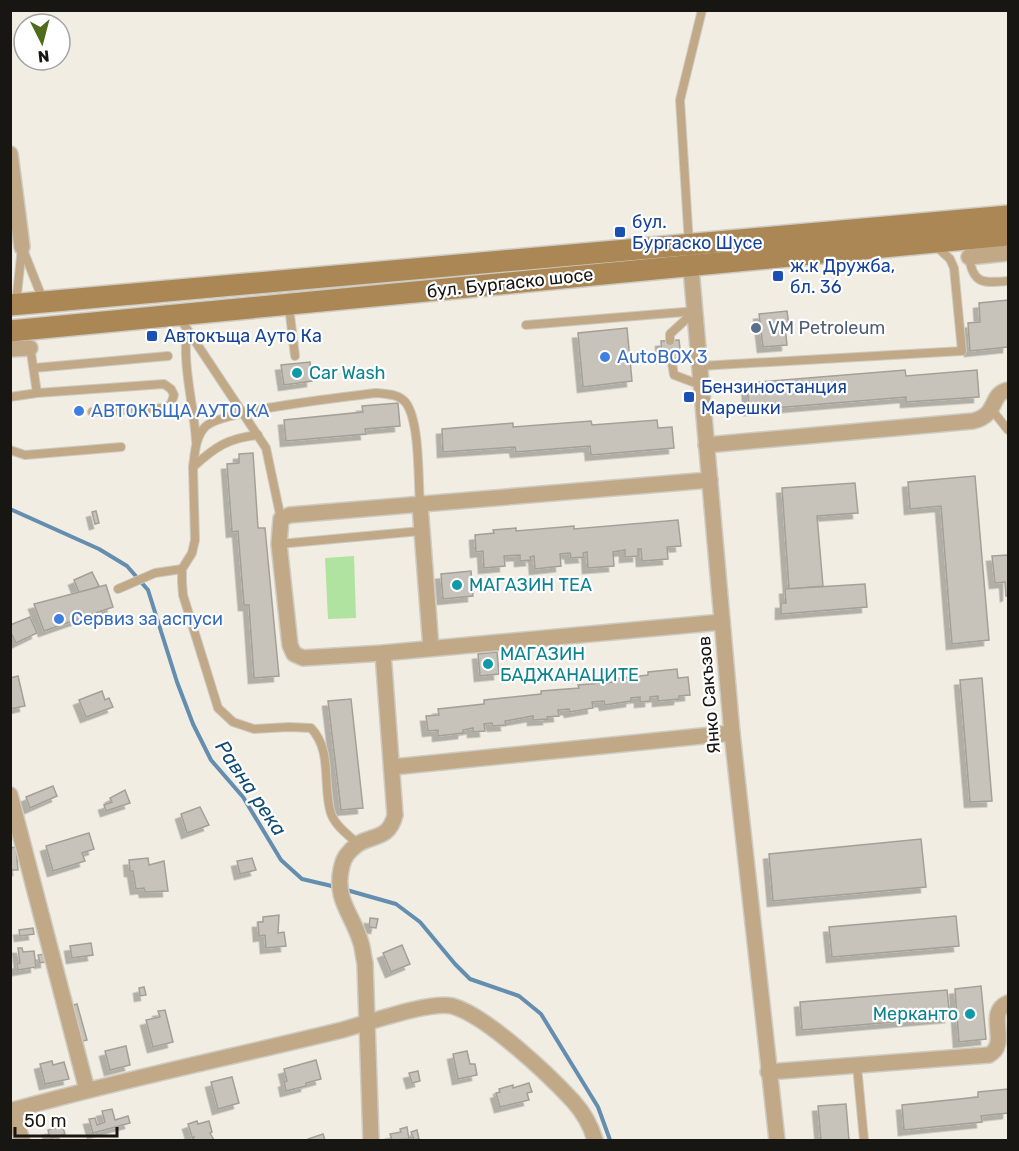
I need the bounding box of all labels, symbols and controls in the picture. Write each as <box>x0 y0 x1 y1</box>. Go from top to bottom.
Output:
north arrow <box>12 12 72 72</box>
text: N <box>37 46 50 66</box>
place label: бул. Бургаско Шусе <box>632 211 762 254</box>
marker: бул. Бургаско Шусе <box>613 225 627 239</box>
place label: ж.к Дружба, бл. 36 <box>790 255 895 298</box>
street label: бул. Бургаско шосе <box>426 263 594 303</box>
marker: ж.к Дружба, бл. 36 <box>771 269 785 283</box>
place label: VM Petroleum <box>768 317 885 339</box>
marker: VM Petroleum <box>749 321 763 335</box>
place label: Автокъща Ауто Ка <box>164 325 322 347</box>
marker: Автокъща Ауто Ка <box>145 329 159 343</box>
place label: AutoBOX 3 <box>617 346 708 368</box>
marker: AutoBOX 3 <box>598 350 612 364</box>
place label: Car Wash <box>309 362 386 384</box>
marker: Car Wash <box>290 366 304 380</box>
place label: Бензиностанция Марешки <box>701 376 847 419</box>
marker: Бензиностанция Марешки <box>682 390 696 404</box>
place label: АВТОКЪЩА АУТО КА <box>91 400 269 422</box>
marker: АВТОКЪЩА АУТО КА <box>72 404 86 418</box>
place label: МАГАЗИН ТЕА <box>469 574 592 596</box>
marker: МАГАЗИН ТЕА <box>450 578 464 592</box>
place label: Сервиз за аспуси <box>71 608 223 630</box>
marker: Сервиз за аспуси <box>52 612 66 626</box>
street label: Янко Сакъзов <box>693 635 725 755</box>
place label: МАГАЗИН БАДЖАНАЦИТЕ <box>500 643 639 686</box>
marker: МАГАЗИН БАДЖАНАЦИТЕ <box>481 657 495 671</box>
water label: Равна река <box>210 736 292 841</box>
place label: Мерканто <box>873 1003 958 1025</box>
marker: Мерканто <box>963 1007 977 1021</box>
scale bar <box>15 1100 117 1138</box>
text: 50 m <box>24 1110 67 1132</box>

